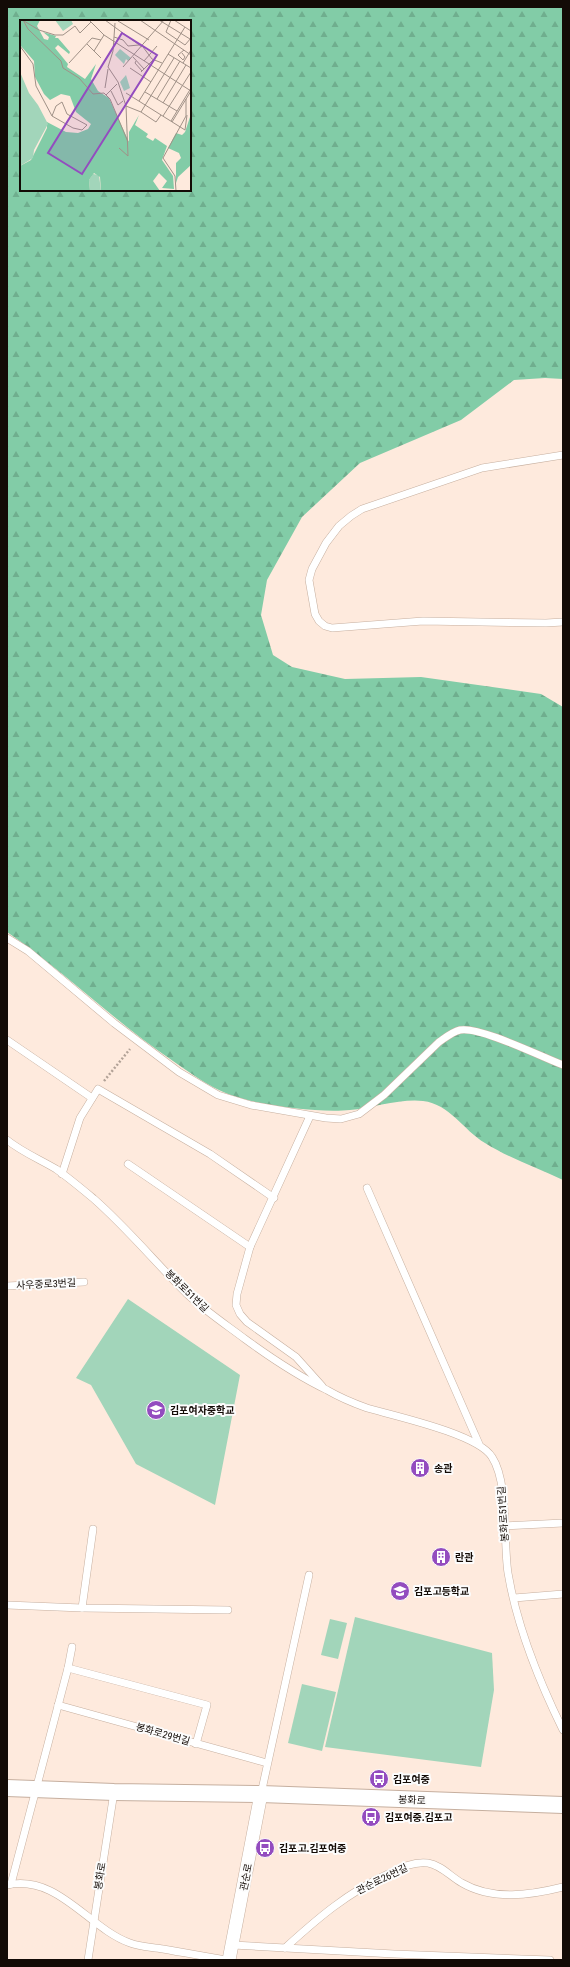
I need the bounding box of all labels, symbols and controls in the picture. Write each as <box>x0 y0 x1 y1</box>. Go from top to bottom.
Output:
inset map <box>20 20 191 191</box>
street label: 봉화로51번길 <box>163 1268 211 1314</box>
street label: 사우중로3번길 <box>16 1277 76 1291</box>
school or university icon: 김포여자중학교 <box>145 1399 167 1421</box>
place label: 김포여자중학교 <box>170 1404 234 1416</box>
building icon: 송관 <box>409 1457 431 1479</box>
place label: 송관 <box>434 1463 452 1474</box>
street label: 봉화로51번길 <box>496 1486 510 1542</box>
building icon: 란관 <box>430 1546 452 1568</box>
place label: 란관 <box>455 1552 473 1563</box>
school or university icon: 김포고등학교 <box>389 1580 411 1602</box>
place label: 김포고등학교 <box>414 1585 469 1597</box>
street label: 봉화로29번길 <box>135 1721 191 1747</box>
bus stop icon: 김포여중 <box>368 1768 390 1790</box>
place label: 김포여중 <box>393 1774 430 1785</box>
street label: 봉화로 <box>398 1794 426 1806</box>
bus stop icon: 김포여중.김포고 <box>360 1806 382 1828</box>
place label: 김포여중.김포고 <box>385 1812 453 1823</box>
bus stop icon: 김포고.김포여중 <box>254 1837 276 1859</box>
place label: 김포고.김포여중 <box>279 1843 346 1854</box>
street label: 봉화로 <box>92 1862 108 1890</box>
street label: 관순로 <box>238 1862 254 1892</box>
street label: 관순로26번길 <box>354 1862 410 1896</box>

